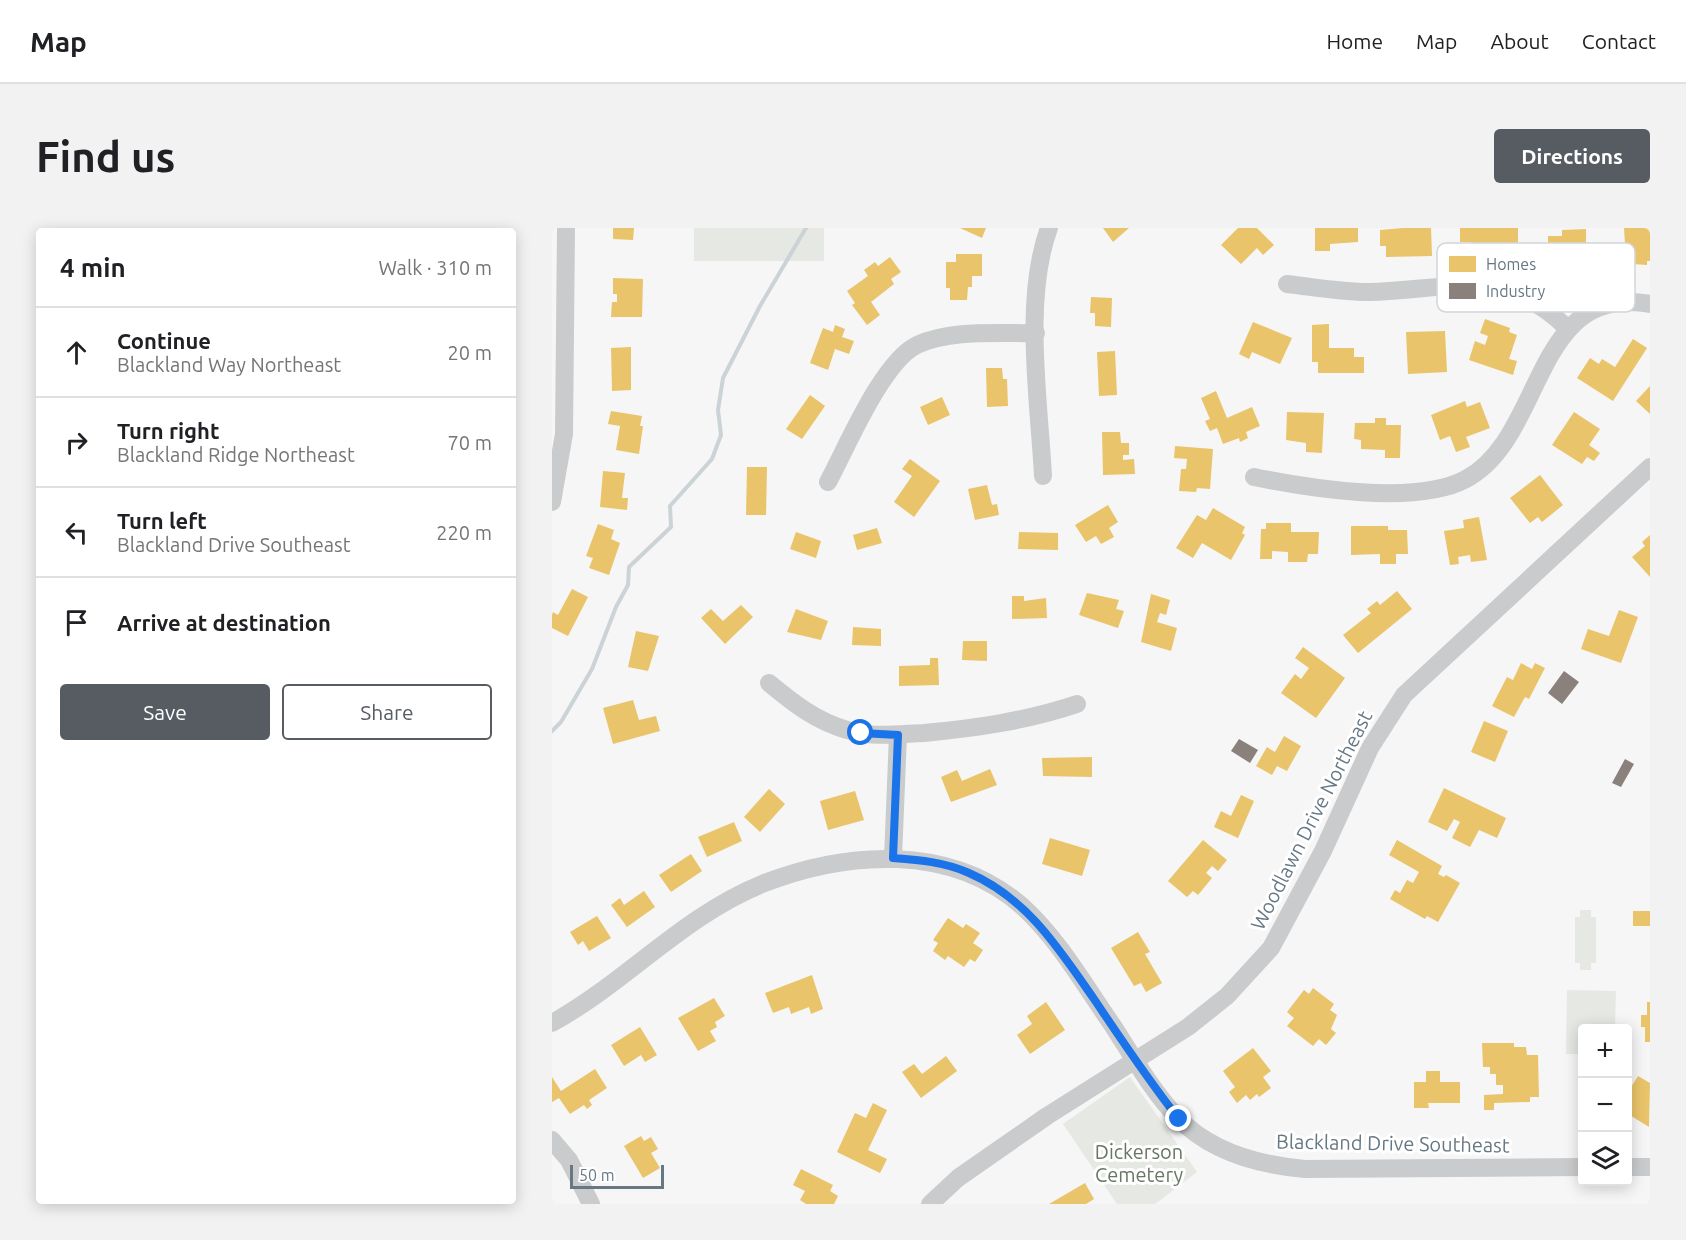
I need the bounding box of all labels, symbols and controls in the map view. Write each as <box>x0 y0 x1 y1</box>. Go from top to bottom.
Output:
text: Map <box>30 26 87 57</box>
text: Home <box>1326 29 1383 53</box>
text: Map <box>1416 29 1457 53</box>
text: About <box>1490 29 1549 53</box>
text: Contact <box>1582 29 1656 53</box>
button: Directions <box>1494 129 1650 183</box>
text: Find us <box>36 133 175 180</box>
legend <box>1437 243 1635 312</box>
text: 4 min <box>60 253 126 282</box>
text: Homes <box>1486 255 1536 273</box>
text: Walk · 310 m <box>379 256 492 279</box>
text: Industry <box>1486 282 1545 300</box>
text: Continue <box>117 328 211 353</box>
icon: ahead <box>60 336 93 369</box>
text: 20 m <box>448 341 492 364</box>
text: Blackland Way Northeast <box>117 353 341 376</box>
text: Turn right <box>117 418 219 443</box>
icon: right <box>60 426 93 459</box>
text: 70 m <box>448 431 492 454</box>
text: Blackland Ridge Northeast <box>117 443 355 466</box>
text: Turn left <box>117 508 207 533</box>
icon: left <box>60 516 93 549</box>
text: 220 m <box>436 521 492 544</box>
text: Blackland Drive Southeast <box>117 533 351 556</box>
icon: arrive <box>60 606 93 639</box>
text: Arrive at destination <box>117 610 331 635</box>
button: Save <box>60 684 270 740</box>
button: Share <box>282 684 492 740</box>
street label: Woodlawn Drive Northeast <box>1246 706 1376 933</box>
route start <box>847 719 873 745</box>
map controls <box>1578 1024 1632 1186</box>
button: + <box>1578 1024 1632 1078</box>
button: − <box>1578 1078 1632 1132</box>
route end <box>1165 1105 1191 1131</box>
street label: Blackland Drive Southeast <box>1276 1129 1510 1157</box>
button: layers <box>1578 1132 1632 1186</box>
park label: Dickerson Cemetery <box>1095 1140 1183 1186</box>
scale bar <box>570 1162 664 1190</box>
text: 50 m <box>579 1166 615 1184</box>

